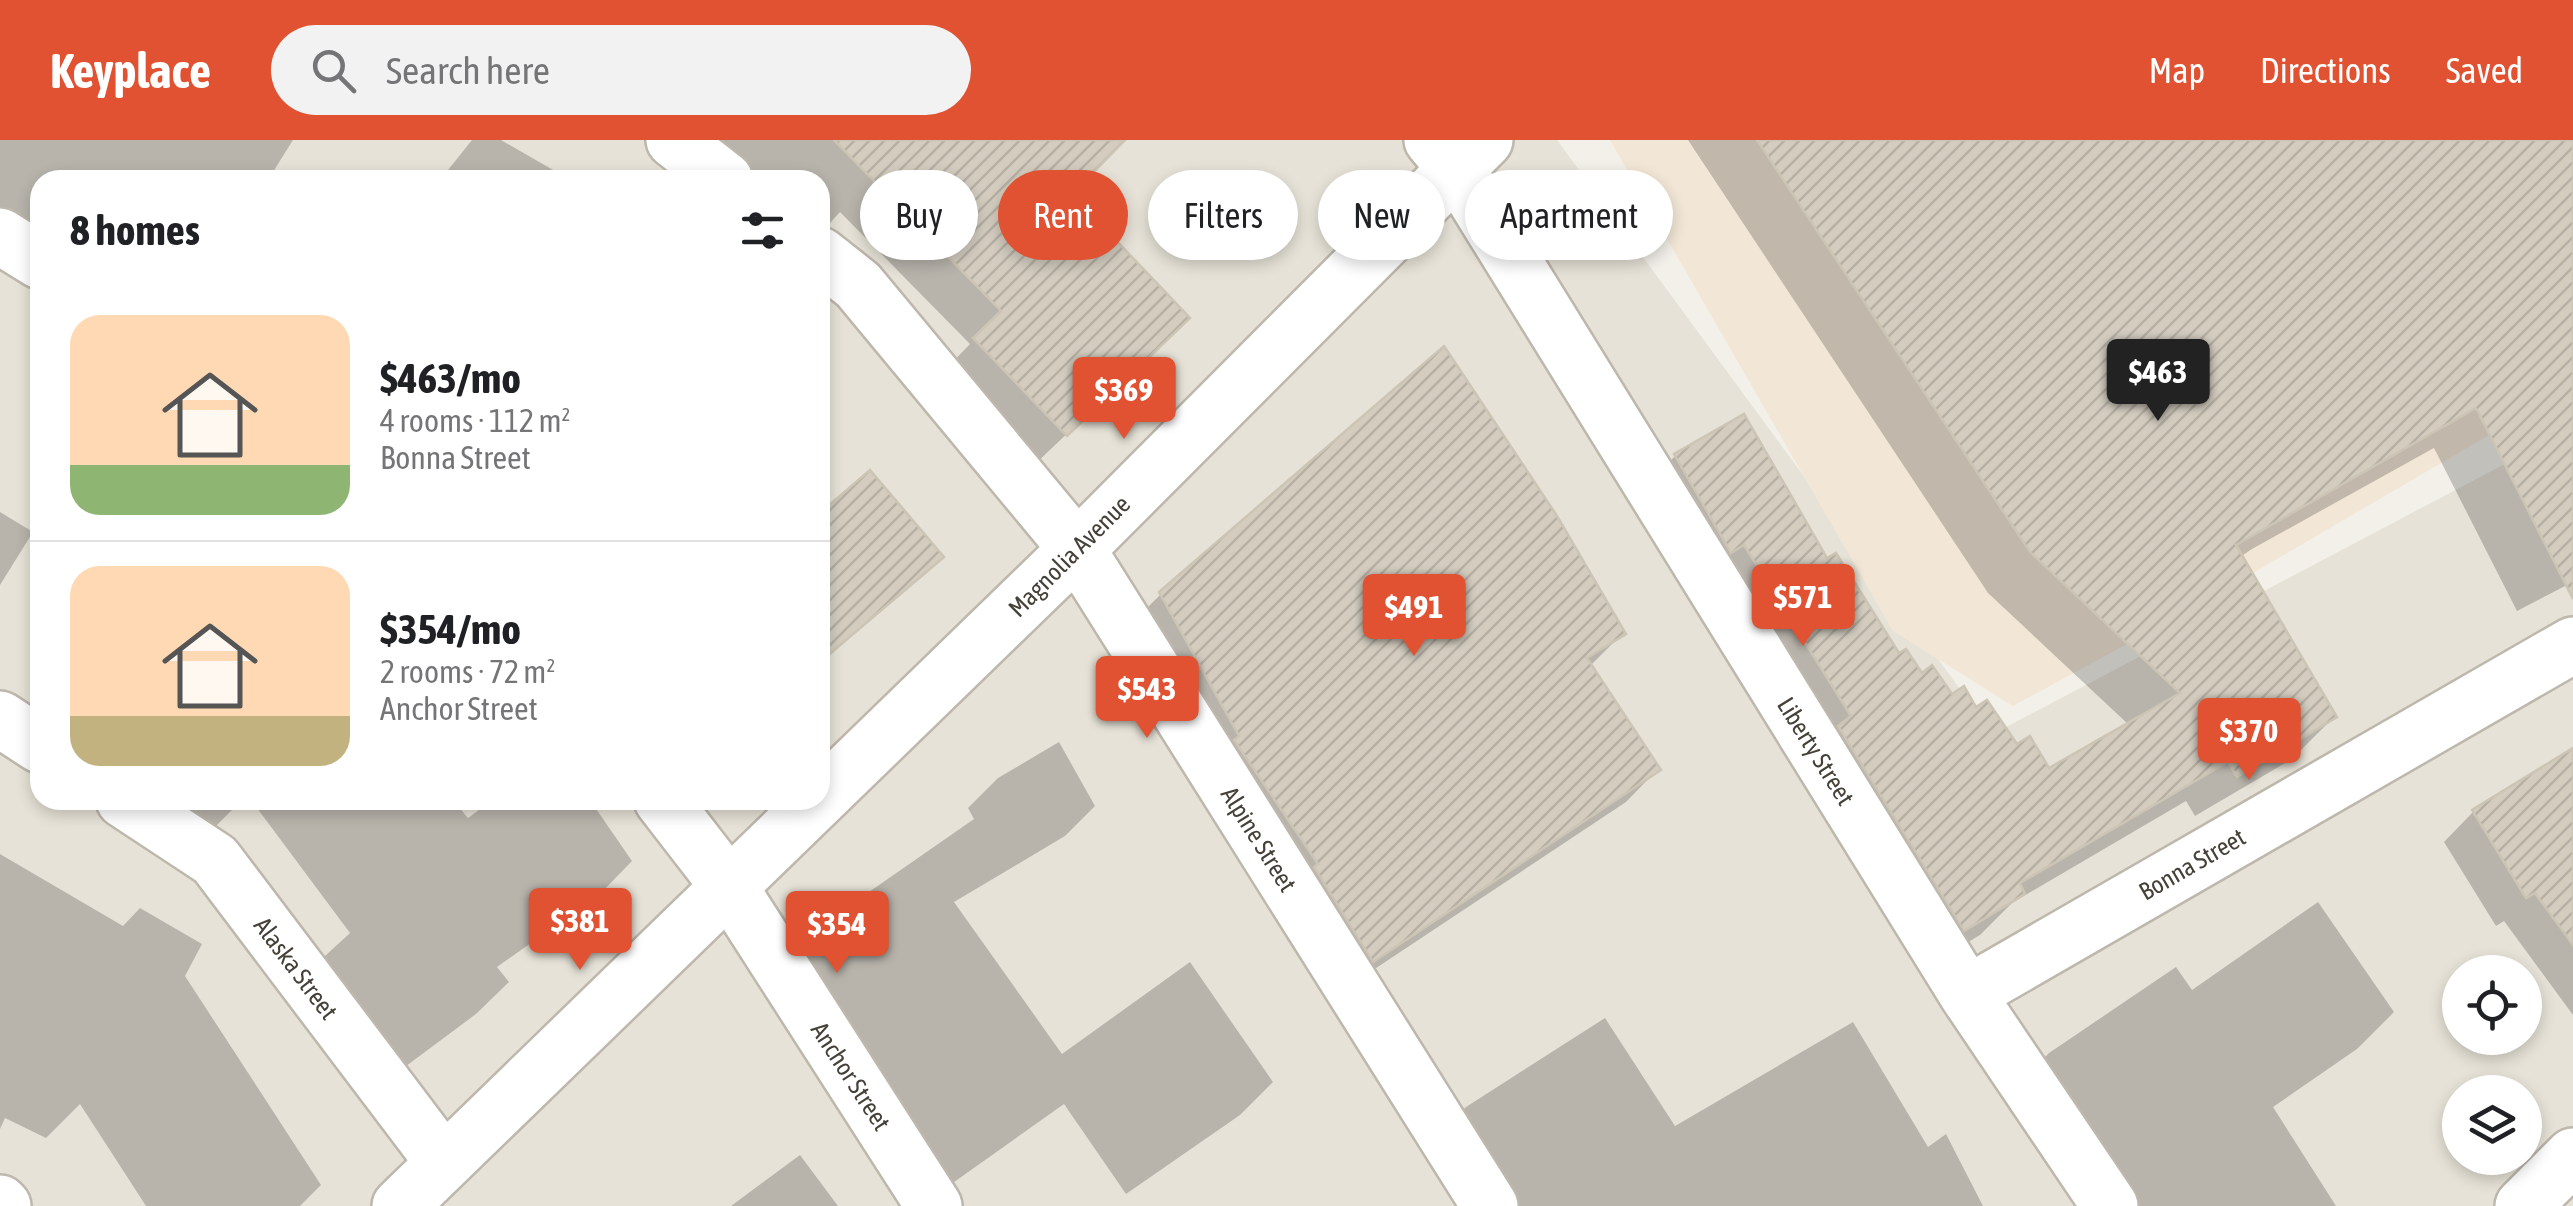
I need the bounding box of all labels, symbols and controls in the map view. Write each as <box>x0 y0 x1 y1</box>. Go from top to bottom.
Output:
search box <box>271 25 971 115</box>
text: Keyplace <box>50 43 211 98</box>
icon: search <box>306 43 361 98</box>
text: Search here <box>386 49 550 92</box>
text: Map <box>2149 50 2205 90</box>
text: Directions <box>2260 50 2391 90</box>
text: Saved <box>2446 50 2523 90</box>
chip: Buy <box>860 170 978 260</box>
chip: Rent <box>998 170 1128 260</box>
chip: Filters <box>1148 170 1298 260</box>
chip: New <box>1318 170 1445 260</box>
chip: Apartment <box>1465 170 1673 260</box>
icon: filters <box>735 203 790 258</box>
text: 8 homes <box>70 206 200 254</box>
pin: $463 <box>2099 339 2217 424</box>
text: $463 <box>2129 353 2187 390</box>
text: $463/mo <box>380 354 521 402</box>
icon: home <box>150 355 270 475</box>
pin: $369 <box>1065 357 1183 442</box>
text: $369 <box>1095 371 1153 408</box>
text: 4 rooms · 112 m² <box>380 402 570 439</box>
text: Bonna Street <box>380 439 531 476</box>
street label: Magnolia Avenue <box>1003 490 1135 622</box>
pin: $571 <box>1744 564 1862 649</box>
pin: $491 <box>1355 574 1473 659</box>
text: $571 <box>1774 578 1832 615</box>
text: $491 <box>1385 588 1443 625</box>
text: $354/mo <box>380 605 521 653</box>
icon: home <box>150 606 270 726</box>
text: 2 rooms · 72 m² <box>380 653 555 690</box>
pin: $543 <box>1088 656 1206 741</box>
text: $543 <box>1118 670 1176 707</box>
text: Anchor Street <box>380 690 538 727</box>
street label: Liberty Street <box>1772 692 1860 810</box>
pin: $370 <box>2190 698 2308 783</box>
text: $370 <box>2220 712 2278 749</box>
street label: Alpine Street <box>1216 781 1302 897</box>
street label: Bonna Street <box>2134 822 2250 906</box>
pin: $381 <box>521 888 639 973</box>
pin: $354 <box>778 891 896 976</box>
text: $381 <box>551 902 609 939</box>
text: $354 <box>808 905 866 942</box>
street label: Alaska Street <box>249 912 343 1024</box>
map controls <box>2442 955 2542 1175</box>
button: locate <box>2442 955 2542 1055</box>
street label: Anchor Street <box>806 1017 896 1135</box>
button: layers <box>2442 1075 2542 1175</box>

